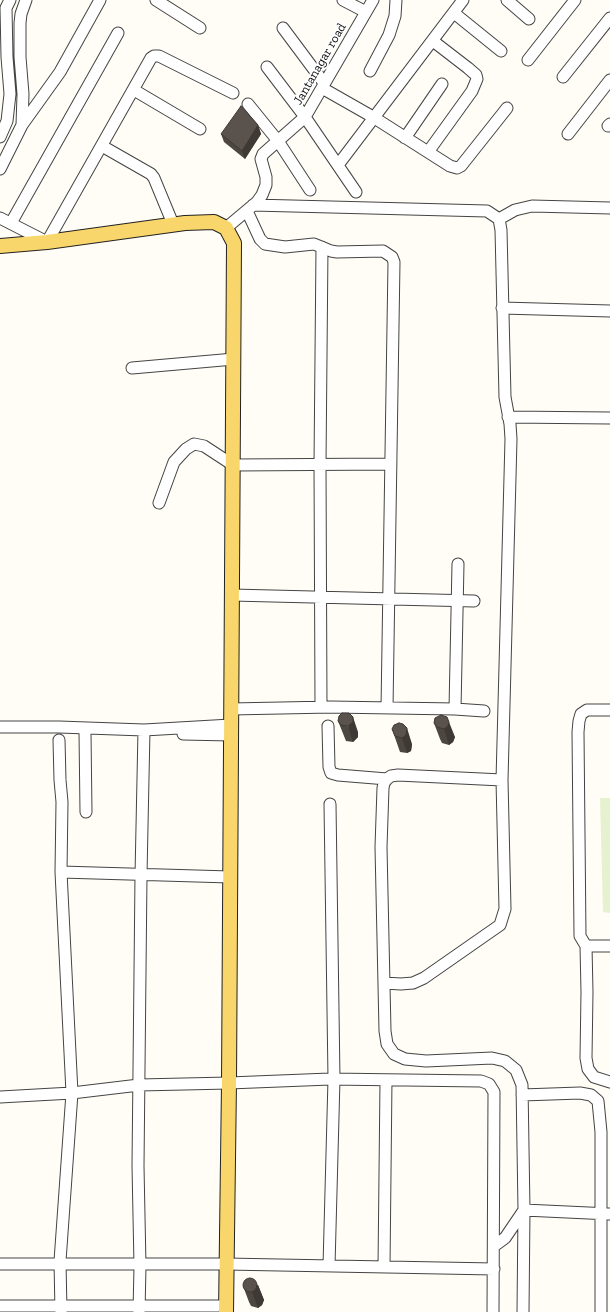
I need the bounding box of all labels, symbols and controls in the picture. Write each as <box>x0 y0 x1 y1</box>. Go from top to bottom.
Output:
street label: Jantanagar road <box>290 20 350 108</box>

